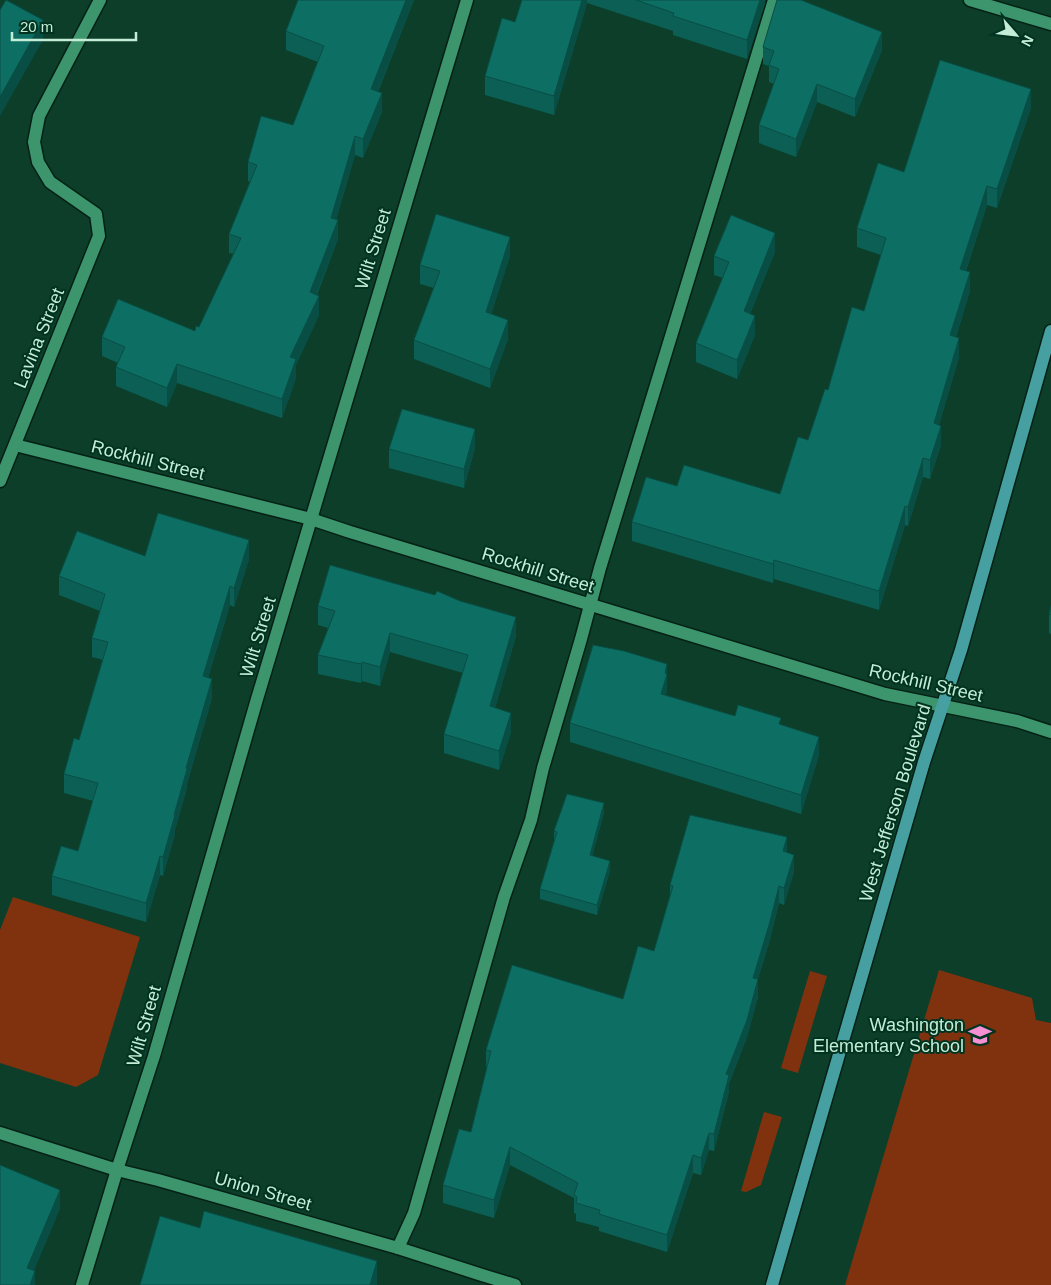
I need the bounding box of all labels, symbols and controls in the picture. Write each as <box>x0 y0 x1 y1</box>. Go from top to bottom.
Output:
scale bar <box>12 10 136 42</box>
north arrow <box>991 10 1041 60</box>
text: 20 m <box>20 18 53 35</box>
text: N <box>1018 33 1037 49</box>
street label: Wilt Street <box>351 206 395 292</box>
street label: Lavina Street <box>10 285 68 391</box>
street label: Rockhill Street <box>89 436 207 484</box>
street label: Rockhill Street <box>480 543 596 597</box>
street label: Wilt Street <box>236 594 280 680</box>
street label: Rockhill Street <box>867 660 985 706</box>
street label: West Jefferson Boulevard <box>855 702 935 904</box>
street label: Wilt Street <box>123 983 165 1069</box>
place label: Washington Elementary School <box>813 1015 964 1056</box>
school or university icon: Washington Elementary School <box>967 1022 993 1048</box>
street label: Union Street <box>212 1168 314 1214</box>

